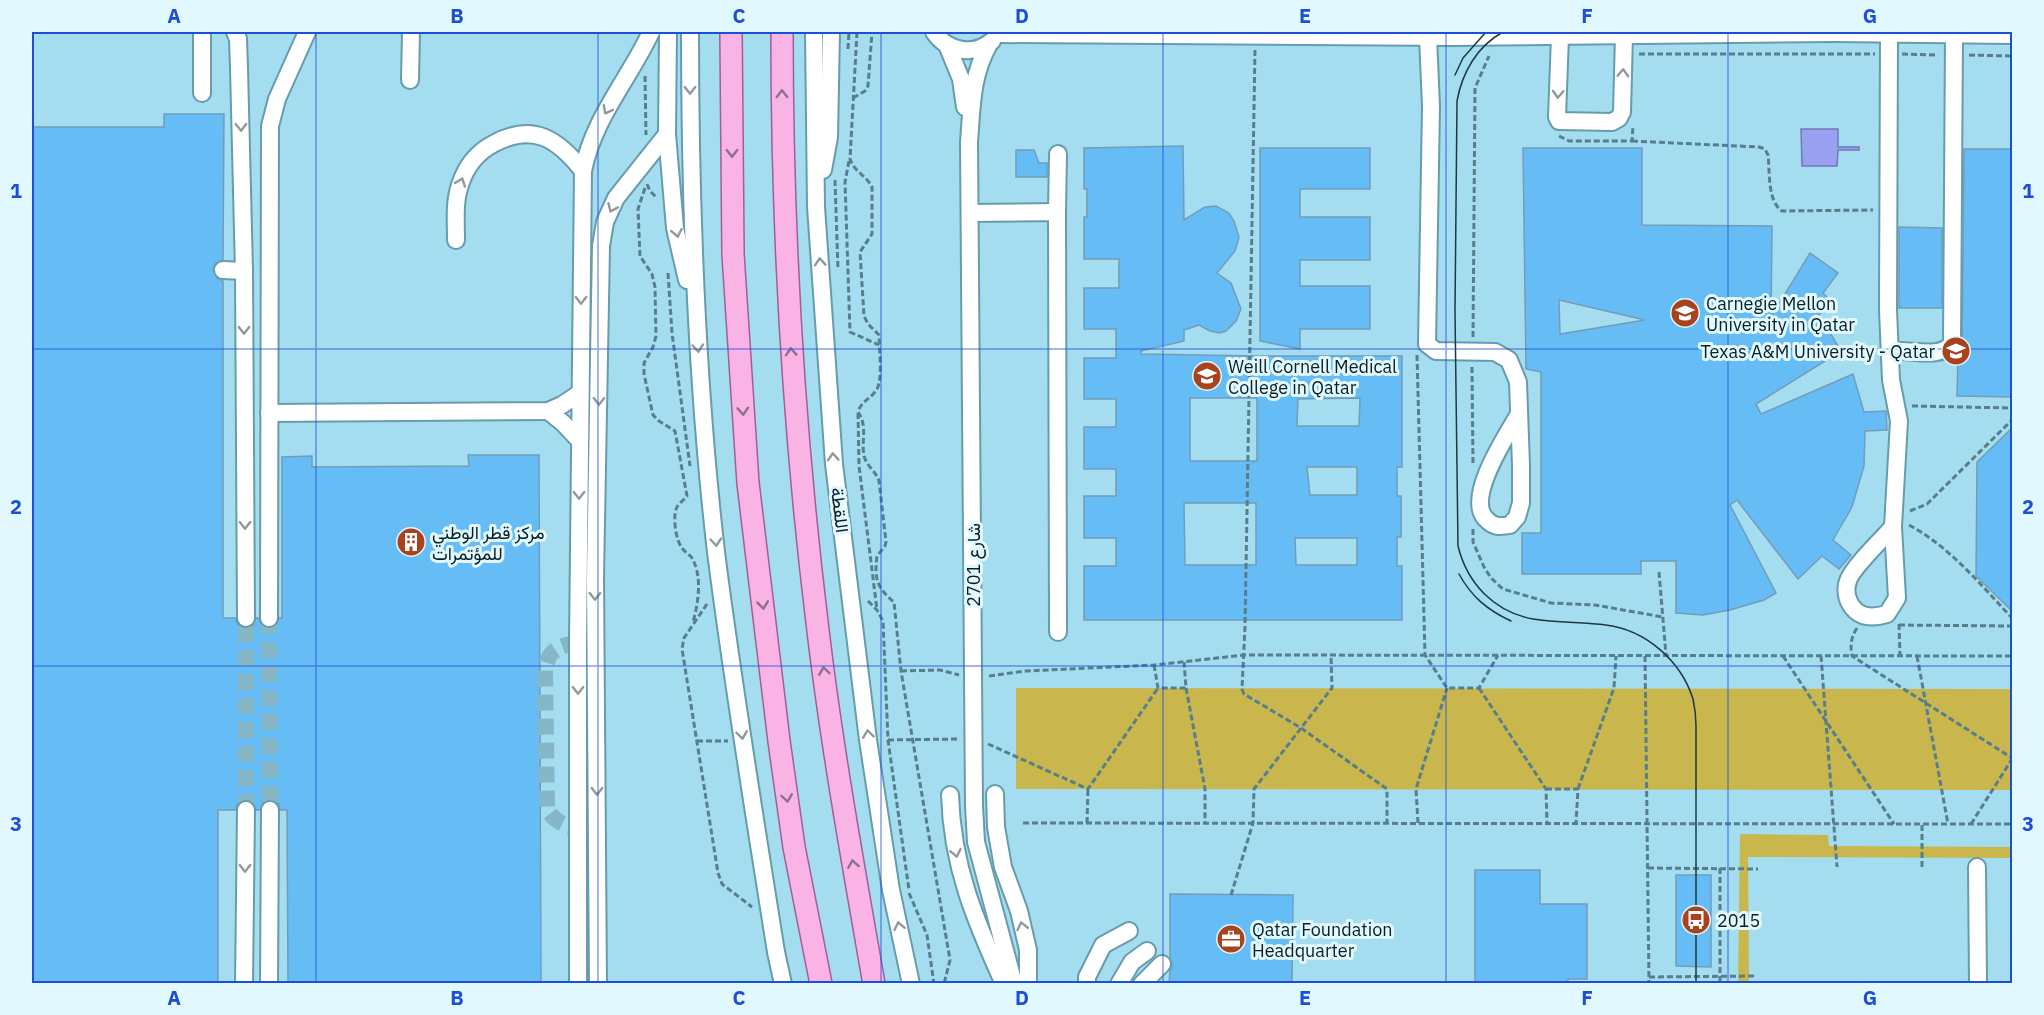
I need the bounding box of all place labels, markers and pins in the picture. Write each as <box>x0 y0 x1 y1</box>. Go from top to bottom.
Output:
place label: Carnegie Mellon University in Qatar <box>1706 292 1855 336</box>
school or university icon: Carnegie Mellon University in Qatar <box>1669 297 1701 329</box>
school or university icon: Texas A&M University - Qatar <box>1940 335 1972 367</box>
place label: Texas A&M University - Qatar <box>1700 340 1935 363</box>
place label: Weill Cornell Medical College in Qatar <box>1228 355 1397 399</box>
school or university icon: Weill Cornell Medical College in Qatar <box>1191 360 1223 392</box>
place label: مركز قطر الوطني للمؤتمرات <box>432 521 544 565</box>
building icon: مركز قطر الوطني للمؤتمرات <box>395 526 427 558</box>
bus stop icon: 2015 <box>1680 904 1712 936</box>
place label: 2015 <box>1717 909 1760 932</box>
place label: Qatar Foundation Headquarter <box>1252 918 1392 962</box>
office icon: Qatar Foundation Headquarter <box>1215 923 1247 955</box>

